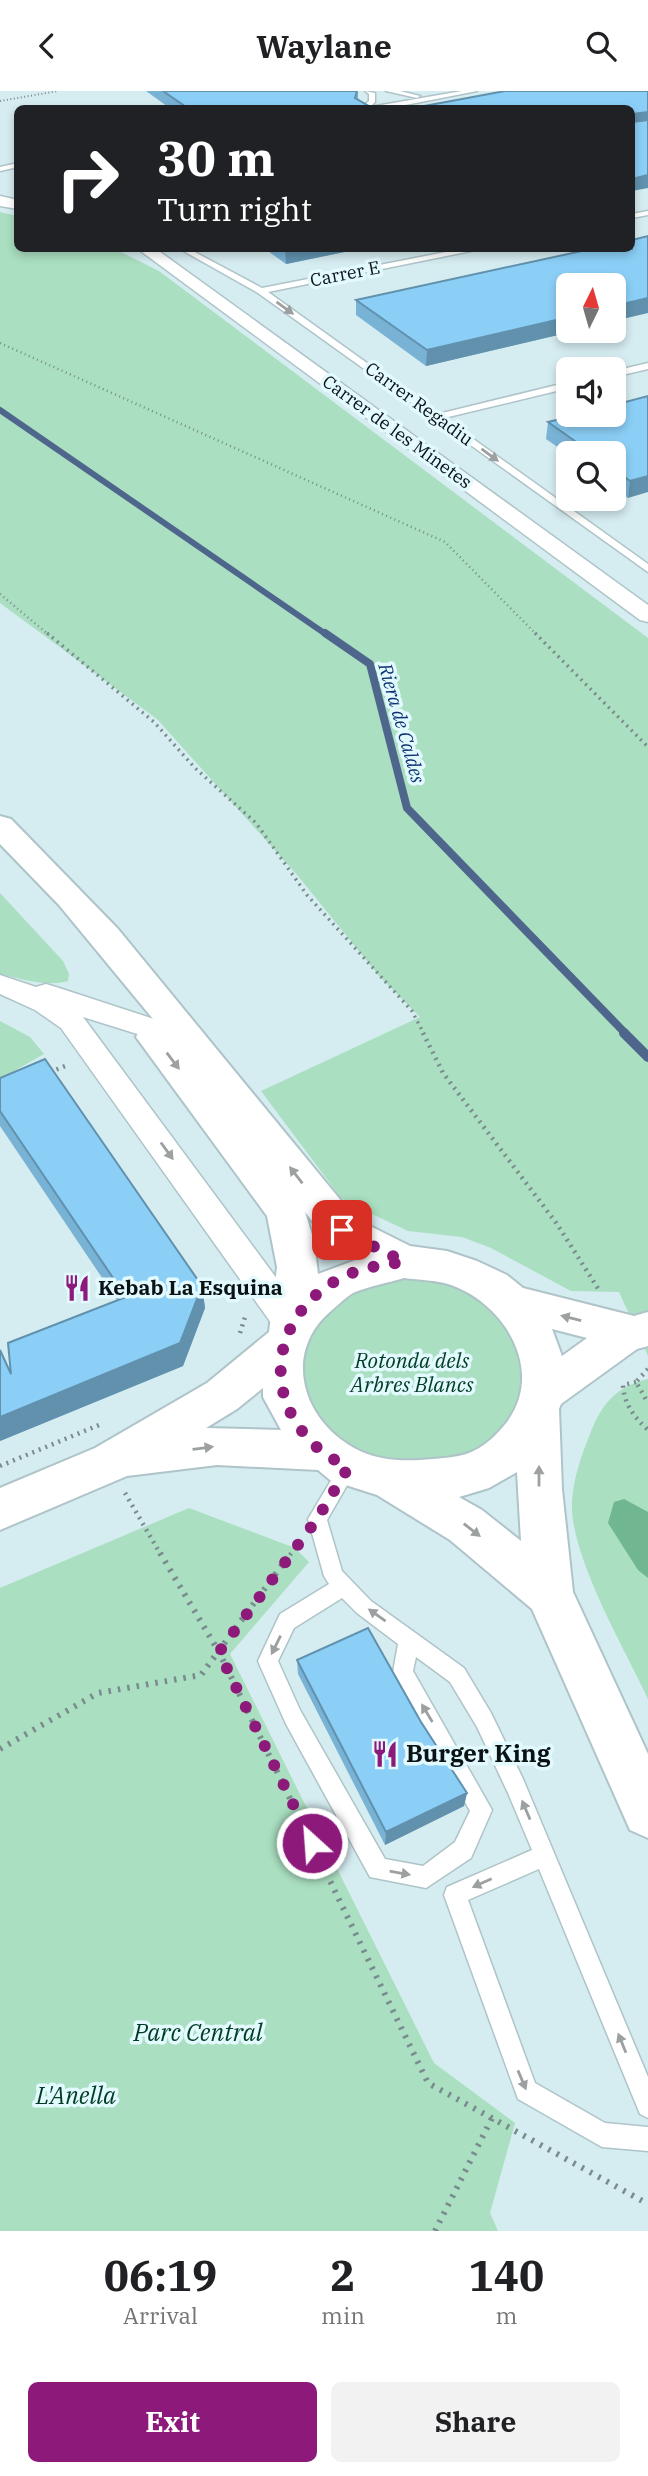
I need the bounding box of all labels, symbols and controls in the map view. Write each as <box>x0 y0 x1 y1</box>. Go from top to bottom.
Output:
text: Waylane <box>256 25 392 67</box>
icon: back <box>28 27 66 65</box>
icon: search <box>582 27 620 65</box>
text: 30 m <box>157 126 275 189</box>
icon: right <box>42 133 133 224</box>
text: Turn right <box>157 188 312 230</box>
street label: Carrer E <box>308 255 382 292</box>
north arrow <box>556 273 626 343</box>
map controls <box>556 273 626 511</box>
one-way arrow <box>276 301 294 315</box>
street label: Carrer Regadiu <box>361 357 478 450</box>
button: sound <box>556 357 626 427</box>
street label: Carrer de les Minetes <box>318 370 477 494</box>
button: search <box>556 441 626 511</box>
one-way arrow <box>481 448 499 462</box>
water label: Riera de Caldes <box>373 659 431 786</box>
one-way arrow <box>165 1052 180 1070</box>
one-way arrow <box>160 1142 174 1160</box>
one-way arrow <box>288 1166 303 1184</box>
pin <box>312 1200 372 1260</box>
icon: arrive <box>323 1211 361 1249</box>
restaurant icon: Kebab La Esquina <box>62 1273 92 1303</box>
place label: Kebab La Esquina <box>98 1273 283 1301</box>
one-way arrow <box>559 1312 581 1323</box>
park label: Rotonda dels Arbres Blancs <box>349 1346 474 1398</box>
one-way arrow <box>192 1442 214 1453</box>
one-way arrow <box>533 1465 545 1487</box>
one-way arrow <box>463 1523 481 1537</box>
one-way arrow <box>368 1608 386 1622</box>
one-way arrow <box>270 1635 281 1655</box>
one-way arrow <box>421 1703 433 1722</box>
place label: Burger King <box>406 1737 551 1769</box>
restaurant icon: Burger King <box>370 1739 400 1769</box>
one-way arrow <box>520 1800 531 1821</box>
position arrow <box>275 1806 349 1880</box>
one-way arrow <box>389 1868 411 1879</box>
one-way arrow <box>472 1877 492 1889</box>
park label: Parc Central <box>133 2016 264 2048</box>
one-way arrow <box>616 2033 627 2054</box>
one-way arrow <box>517 2070 528 2091</box>
park label: L'Anella <box>35 2079 116 2111</box>
text: 06:19 <box>104 2248 217 2303</box>
text: 2 <box>330 2248 356 2303</box>
text: 140 <box>469 2248 544 2303</box>
text: Arrival <box>123 2300 198 2330</box>
text: min <box>321 2300 365 2330</box>
text: m <box>495 2300 517 2330</box>
button: Exit <box>28 2382 317 2462</box>
button: Share <box>331 2382 620 2462</box>

